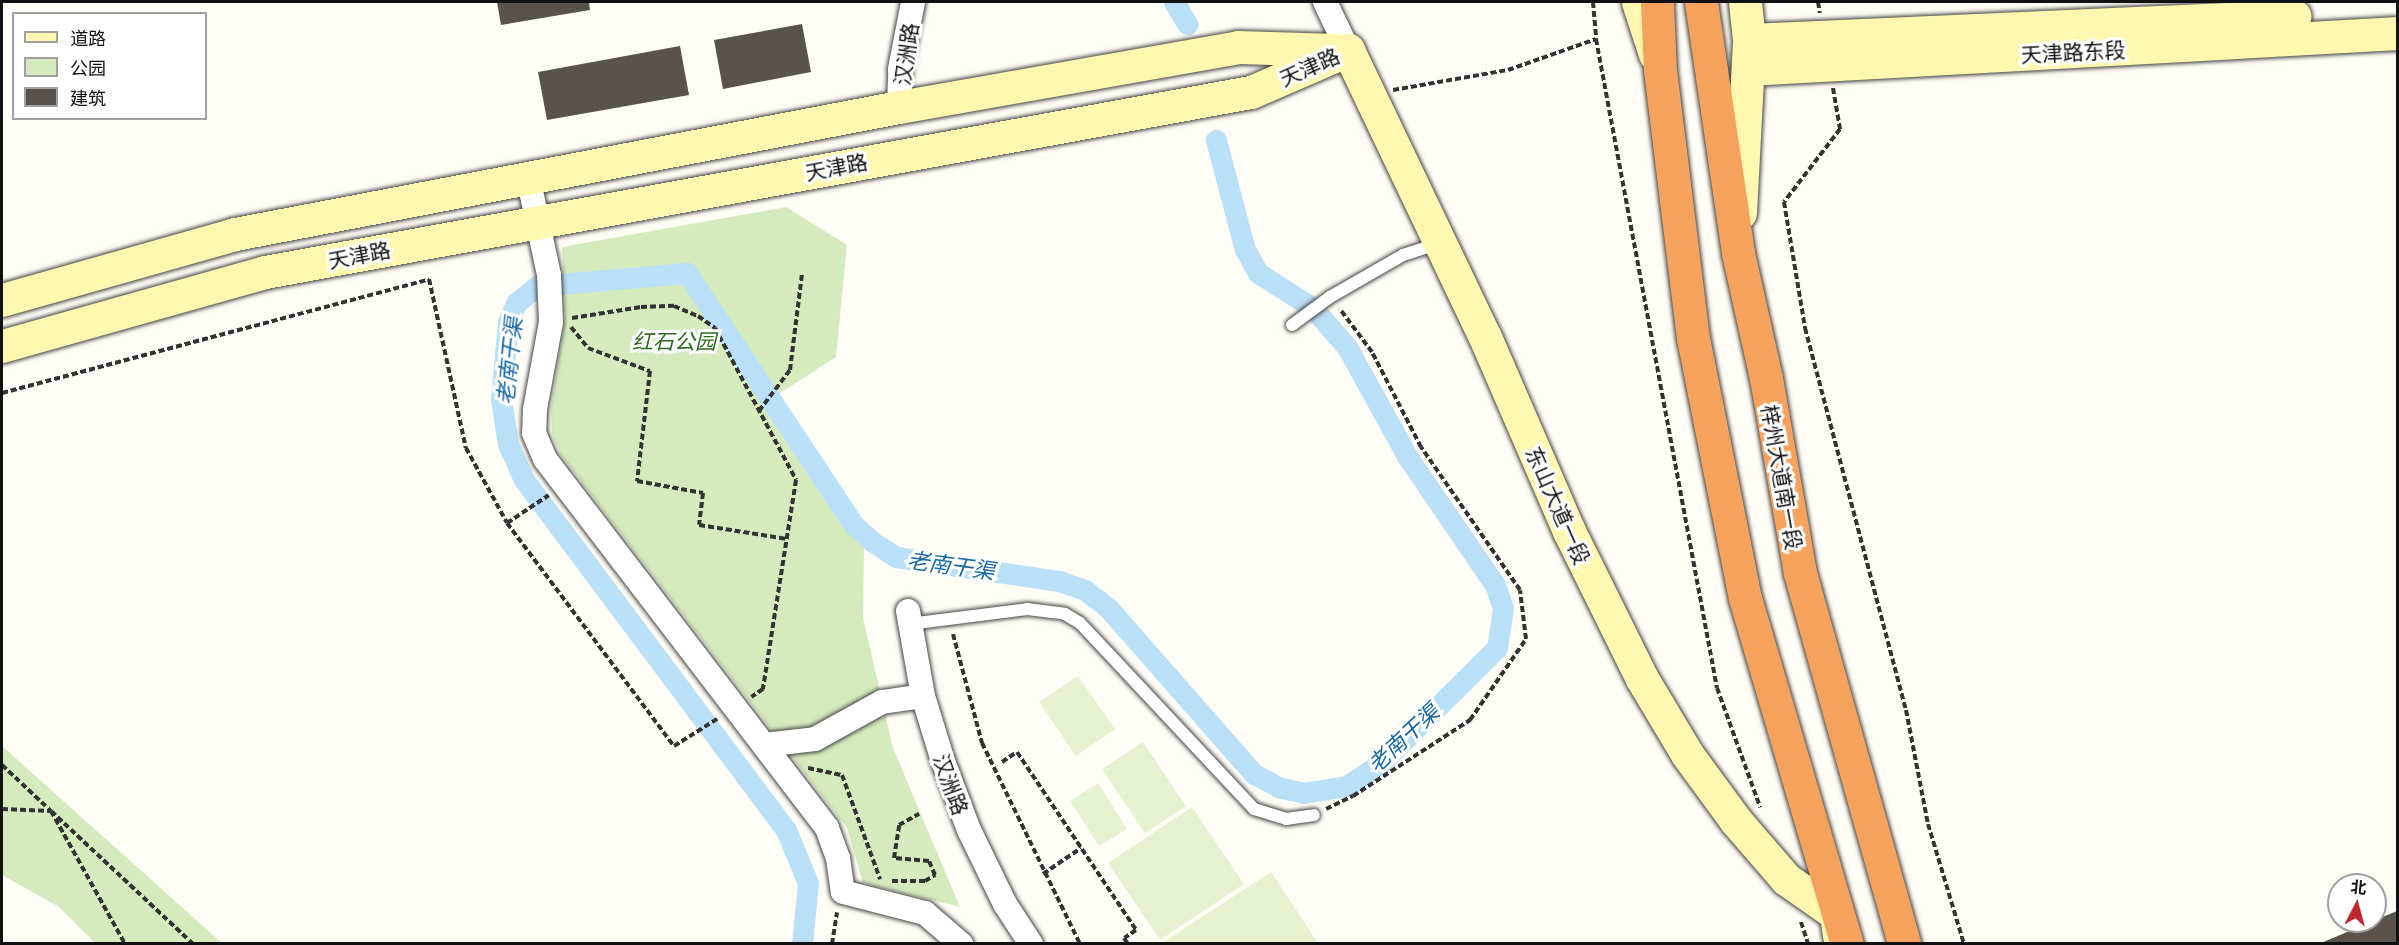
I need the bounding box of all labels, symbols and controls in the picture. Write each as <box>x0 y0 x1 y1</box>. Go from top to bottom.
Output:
legend <box>12 12 207 120</box>
street label: 汉洲路 <box>888 21 922 87</box>
text: 道路 <box>70 26 106 50</box>
street label: 天津路东段 <box>2020 36 2126 66</box>
street label: 天津路 <box>1275 42 1343 90</box>
text: 公园 <box>70 56 106 80</box>
text: 建筑 <box>70 86 106 110</box>
street label: 天津路 <box>803 148 869 184</box>
street label: 天津路 <box>326 236 392 272</box>
water label: 老南干渠 <box>491 316 527 406</box>
park label: 红石公园 <box>632 327 716 353</box>
street label: 梓州大道南一段 <box>1758 402 1808 552</box>
street label: 东山大道一段 <box>1522 442 1596 568</box>
water label: 老南干渠 <box>906 546 996 584</box>
water label: 老南干渠 <box>1362 698 1444 778</box>
street label: 汉洲路 <box>929 750 975 818</box>
north arrow <box>2327 873 2387 933</box>
text: 北 <box>2350 875 2368 898</box>

